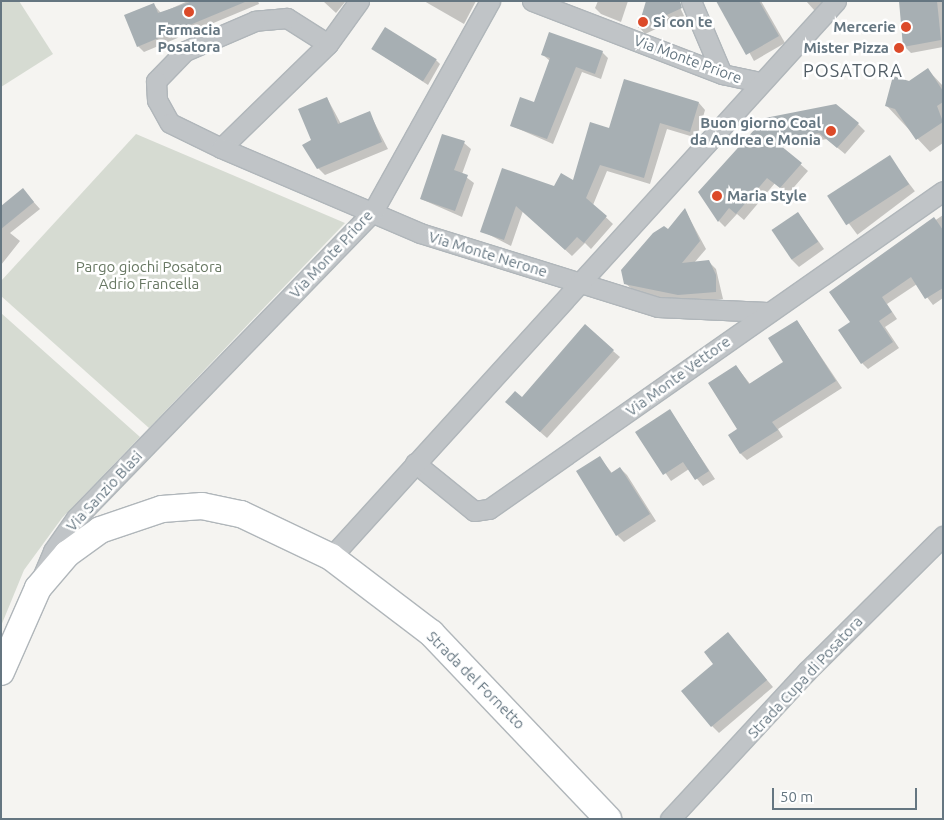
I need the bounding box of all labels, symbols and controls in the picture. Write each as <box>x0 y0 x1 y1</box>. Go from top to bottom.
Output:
marker: Farmacia Posatora <box>183 6 195 18</box>
place label: Sì con te <box>653 13 713 31</box>
marker: Sì con te <box>637 16 649 28</box>
place label: Mercerie <box>833 18 896 36</box>
place label: Farmacia Posatora <box>157 20 221 55</box>
marker: Mercerie <box>900 21 912 33</box>
street label: Via Monte Priore <box>631 31 745 87</box>
place label: Mister Pizza <box>803 39 889 57</box>
marker: Mister Pizza <box>893 42 905 54</box>
district label: POSATORA <box>802 59 904 81</box>
place label: Buon giorno Coal da Andrea e Monia <box>690 113 821 148</box>
marker: Buon giorno Coal da Andrea e Monia <box>825 125 837 137</box>
place label: Maria Style <box>727 187 807 205</box>
marker: Maria Style <box>711 190 723 202</box>
street label: Via Monte Priore <box>286 206 376 302</box>
street label: Via Monte Nerone <box>427 227 549 281</box>
park label: Pargo giochi Posatora Adrio Francella <box>76 257 222 292</box>
street label: Via Monte Vettore <box>622 332 734 420</box>
street label: Via Sanzio Blasi <box>62 447 146 535</box>
street label: Strada Cupa di Posatora <box>744 612 866 742</box>
street label: Strada del Fornetto <box>423 627 529 733</box>
scale bar <box>774 778 919 810</box>
text: 50 m <box>780 788 813 805</box>

